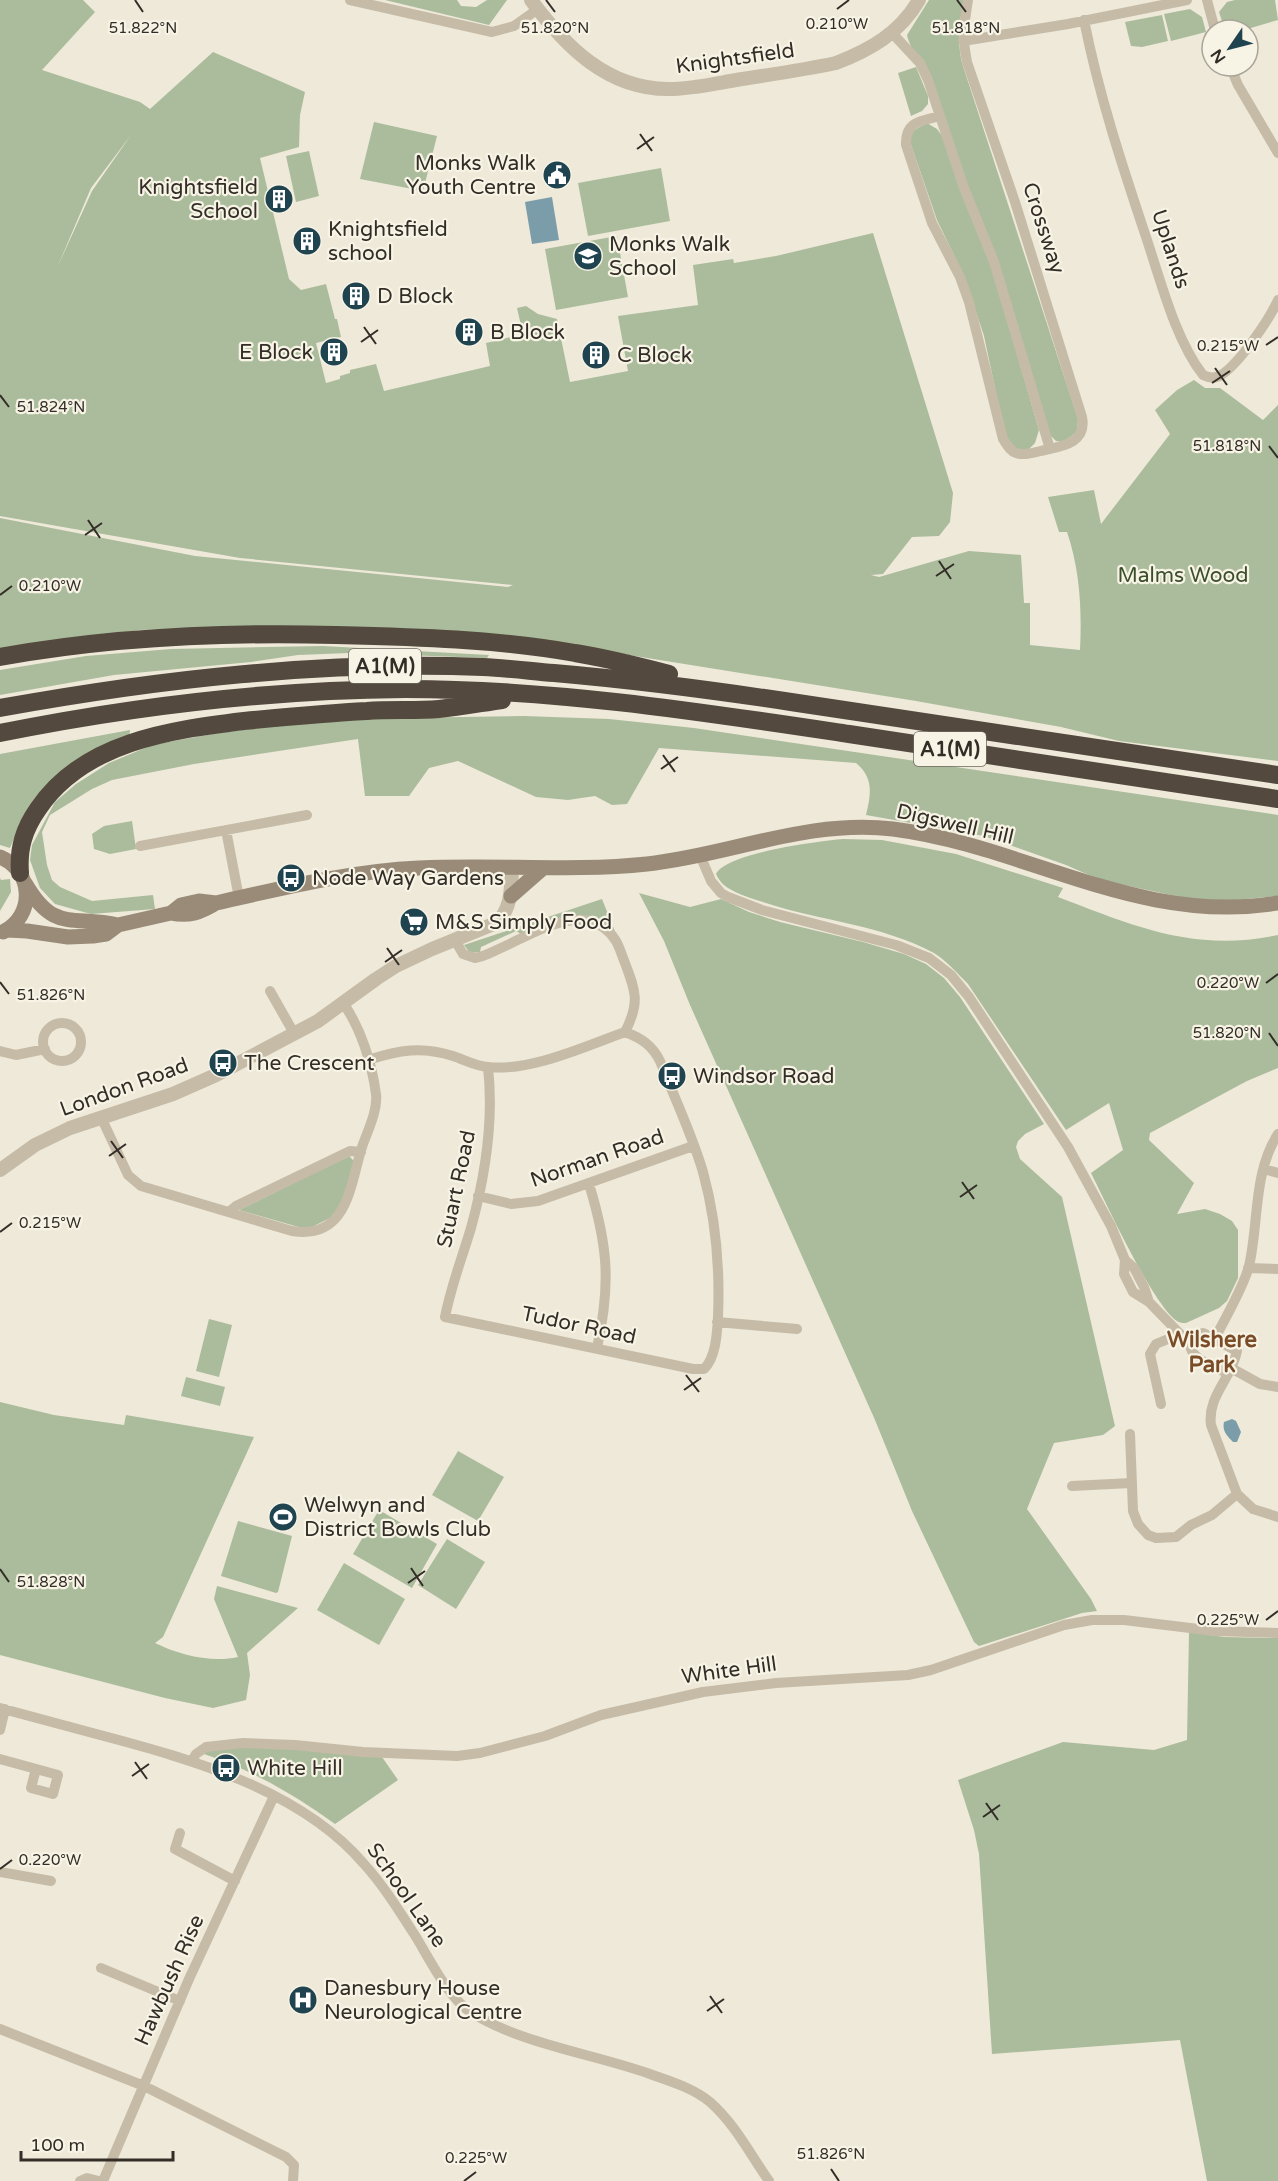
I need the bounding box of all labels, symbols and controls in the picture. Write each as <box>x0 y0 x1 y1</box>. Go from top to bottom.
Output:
text: 0.210°W <box>806 15 868 33</box>
north arrow <box>1200 18 1260 78</box>
text: 51.822°N <box>109 19 177 37</box>
text: 51.820°N <box>521 19 589 37</box>
text: 51.818°N <box>932 19 1000 37</box>
street label: Knightsfield <box>674 38 796 79</box>
text: N <box>1207 45 1230 67</box>
place label: Monks Walk Youth Centre <box>406 151 536 200</box>
public building icon: Monks Walk Youth Centre <box>541 159 573 191</box>
place label: Knightsfield School <box>138 175 258 224</box>
street label: Crossway <box>1017 179 1070 277</box>
building icon: Knightsfield School <box>263 183 295 215</box>
street label: Uplands <box>1146 206 1195 292</box>
place label: Knightsfield school <box>328 217 448 266</box>
building icon: Knightsfield school <box>291 225 323 257</box>
place label: Monks Walk School <box>609 232 730 281</box>
school or university icon: Monks Walk School <box>572 240 604 272</box>
building icon: D Block <box>340 280 372 312</box>
place label: D Block <box>377 284 453 309</box>
building icon: B Block <box>453 316 485 348</box>
place label: B Block <box>490 320 565 345</box>
building icon: E Block <box>318 336 350 368</box>
text: 0.215°W <box>1197 337 1259 355</box>
building icon: C Block <box>580 339 612 371</box>
place label: E Block <box>239 340 313 365</box>
place label: C Block <box>617 343 692 368</box>
text: 51.824°N <box>17 398 85 416</box>
text: 51.818°N <box>1193 437 1261 455</box>
park label: Malms Wood <box>1117 563 1249 588</box>
text: 0.210°W <box>19 577 81 595</box>
road number: A1(M) <box>349 649 421 683</box>
road number: A1(M) <box>914 732 986 766</box>
street label: Digswell Hill <box>894 799 1016 850</box>
bus stop icon: Node Way Gardens <box>275 862 307 894</box>
place label: Node Way Gardens <box>312 866 504 891</box>
supermarket icon: M&S Simply Food <box>398 906 430 938</box>
place label: M&S Simply Food <box>435 910 612 935</box>
text: 0.220°W <box>1197 974 1259 992</box>
text: 51.826°N <box>17 986 85 1004</box>
text: 51.820°N <box>1193 1024 1261 1042</box>
bus stop icon: The Crescent <box>207 1047 239 1079</box>
place label: The Crescent <box>244 1051 375 1076</box>
street label: London Road <box>57 1053 192 1122</box>
bus stop icon: Windsor Road <box>656 1060 688 1092</box>
place label: Windsor Road <box>693 1064 834 1089</box>
street label: Norman Road <box>527 1124 667 1193</box>
street label: Stuart Road <box>432 1128 481 1250</box>
text: 0.215°W <box>19 1214 81 1232</box>
street label: Tudor Road <box>519 1301 639 1350</box>
district label: Wilshere Park <box>1167 1327 1257 1378</box>
place label: Welwyn and District Bowls Club <box>304 1493 491 1542</box>
sports icon: Welwyn and District Bowls Club <box>267 1501 299 1533</box>
text: 51.828°N <box>17 1573 85 1591</box>
text: 0.225°W <box>1197 1611 1259 1629</box>
street label: White Hill <box>680 1651 778 1690</box>
bus stop icon: White Hill <box>210 1752 242 1784</box>
place label: White Hill <box>247 1756 343 1781</box>
street label: School Lane <box>361 1838 452 1952</box>
text: 0.220°W <box>19 1851 81 1869</box>
street label: Hawbush Rise <box>129 1911 210 2050</box>
place label: Danesbury House Neurological Centre <box>324 1976 522 2025</box>
hospital icon: Danesbury House Neurological Centre <box>287 1984 319 2016</box>
scale bar <box>21 2124 172 2162</box>
text: 100 m <box>30 2134 85 2156</box>
text: 51.826°N <box>797 2145 865 2163</box>
text: 0.225°W <box>445 2149 507 2167</box>

